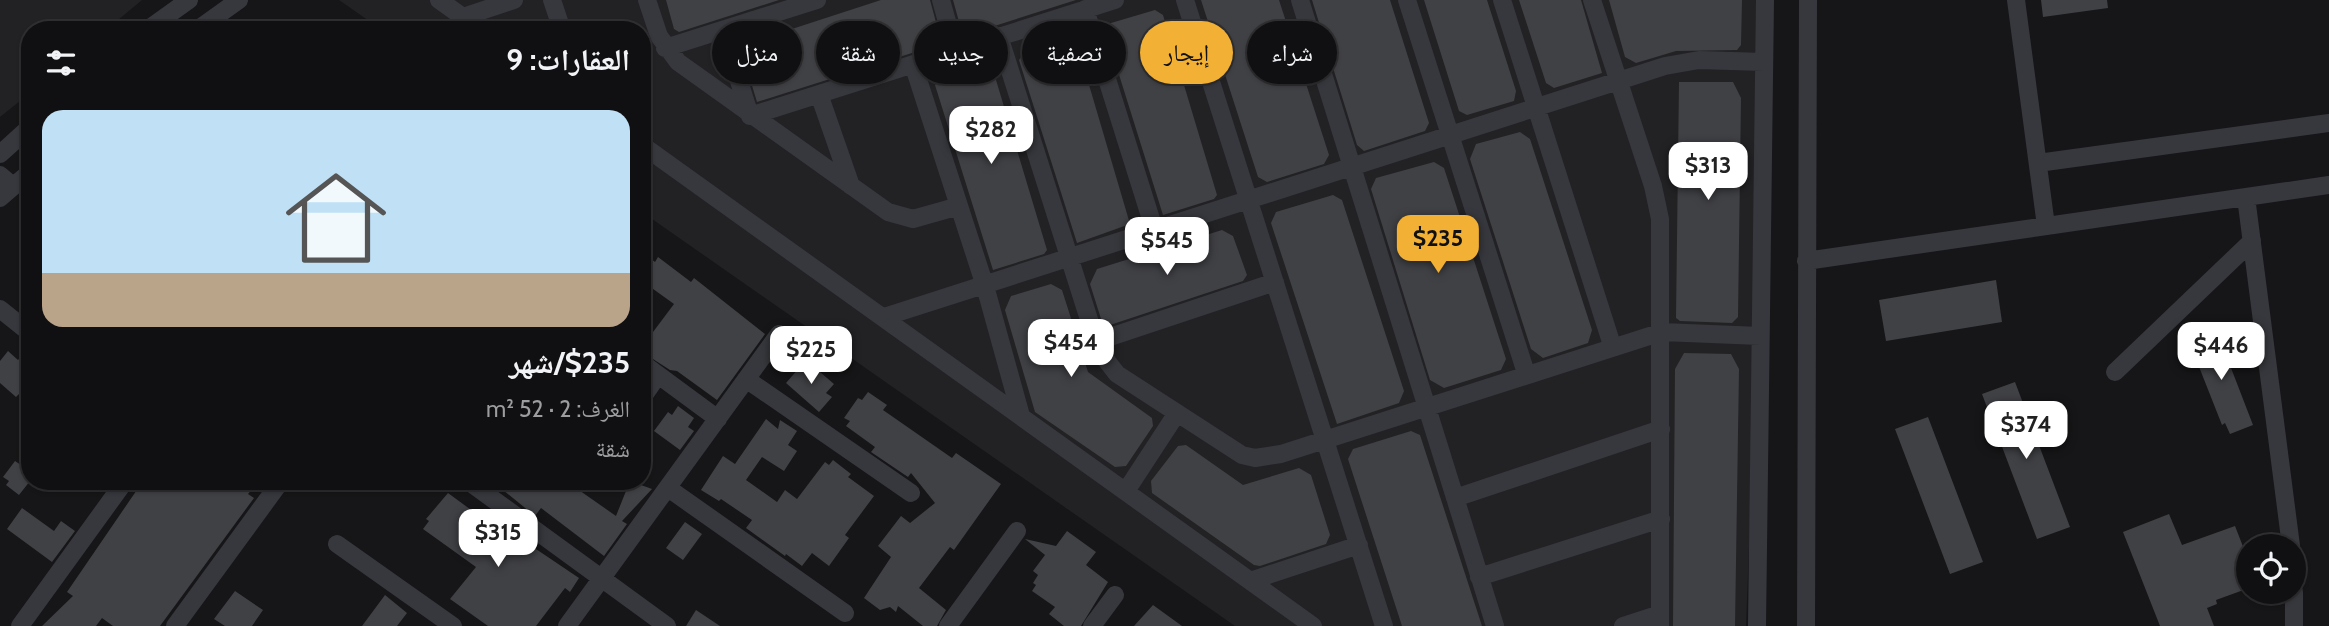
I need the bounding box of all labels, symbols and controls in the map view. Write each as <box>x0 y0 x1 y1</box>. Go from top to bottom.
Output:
chip: منزل <box>712 21 802 84</box>
chip: شقة <box>816 21 900 84</box>
chip: جديد <box>914 21 1008 84</box>
chip: تصفية <box>1022 21 1126 84</box>
chip: إيجار <box>1140 21 1233 84</box>
chip: شراء <box>1247 21 1337 84</box>
text: العقارات: 9 <box>506 41 630 78</box>
icon: filters <box>42 44 80 82</box>
pin: $282 <box>950 106 1032 166</box>
text: $282 <box>965 115 1017 143</box>
pin: $313 <box>1667 142 1749 202</box>
text: $313 <box>1685 151 1731 179</box>
icon: home <box>273 155 399 281</box>
pin: $235 <box>1397 216 1479 275</box>
pin: $545 <box>1126 218 1208 277</box>
text: $235 <box>1413 224 1463 252</box>
text: $545 <box>1141 226 1193 254</box>
pin: $454 <box>1030 320 1112 379</box>
pin: $446 <box>2180 322 2262 382</box>
pin: $225 <box>770 326 852 386</box>
text: $454 <box>1044 328 1098 356</box>
text: $446 <box>2194 331 2248 359</box>
text: $225 <box>786 335 836 363</box>
text: $235/شهر <box>509 344 630 381</box>
text: الغرف: 2 · 52 m² <box>486 395 630 423</box>
pin: $374 <box>1985 402 2067 461</box>
text: $374 <box>2001 410 2052 438</box>
text: شقة <box>596 435 630 463</box>
pin: $315 <box>457 510 539 569</box>
text: $315 <box>475 518 521 546</box>
map controls <box>2236 534 2306 604</box>
button: locate <box>2236 534 2306 604</box>

